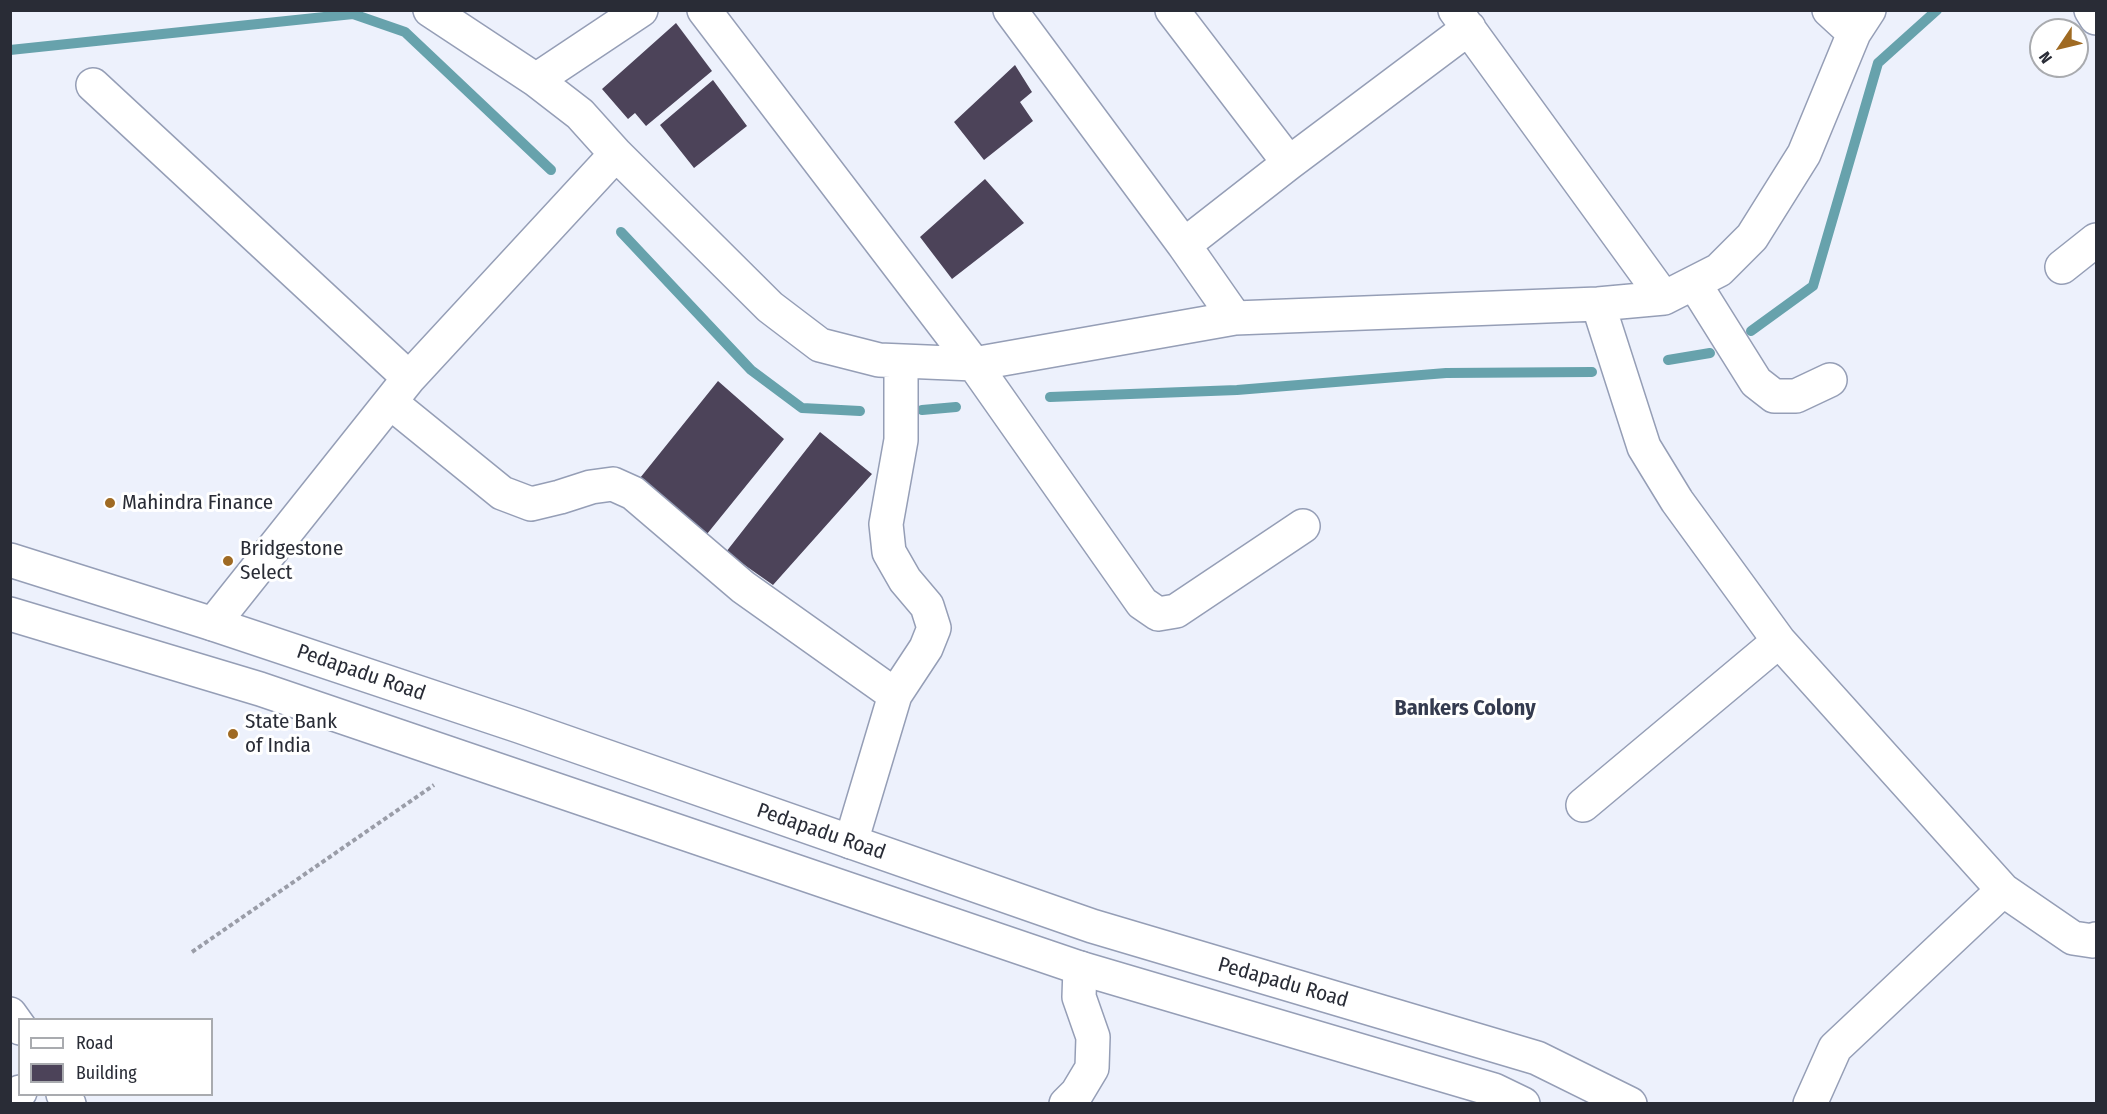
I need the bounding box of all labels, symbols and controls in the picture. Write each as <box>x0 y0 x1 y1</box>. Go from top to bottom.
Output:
north arrow <box>2029 18 2089 78</box>
text: N <box>2035 48 2056 67</box>
place label: Mahindra Finance <box>122 490 273 516</box>
marker: Mahindra Finance <box>103 496 117 510</box>
place label: Bridgestone Select <box>240 536 343 586</box>
marker: Bridgestone Select <box>221 554 235 568</box>
street label: Pedapadu Road <box>293 639 429 707</box>
district label: Bankers Colony <box>1394 696 1536 722</box>
place label: State Bank of India <box>245 709 337 759</box>
marker: State Bank of India <box>226 727 240 741</box>
street label: Pedapadu Road <box>753 798 889 866</box>
street label: Pedapadu Road <box>1215 952 1351 1014</box>
legend <box>18 1018 213 1096</box>
text: Road <box>76 1032 113 1054</box>
text: Building <box>76 1062 137 1084</box>

